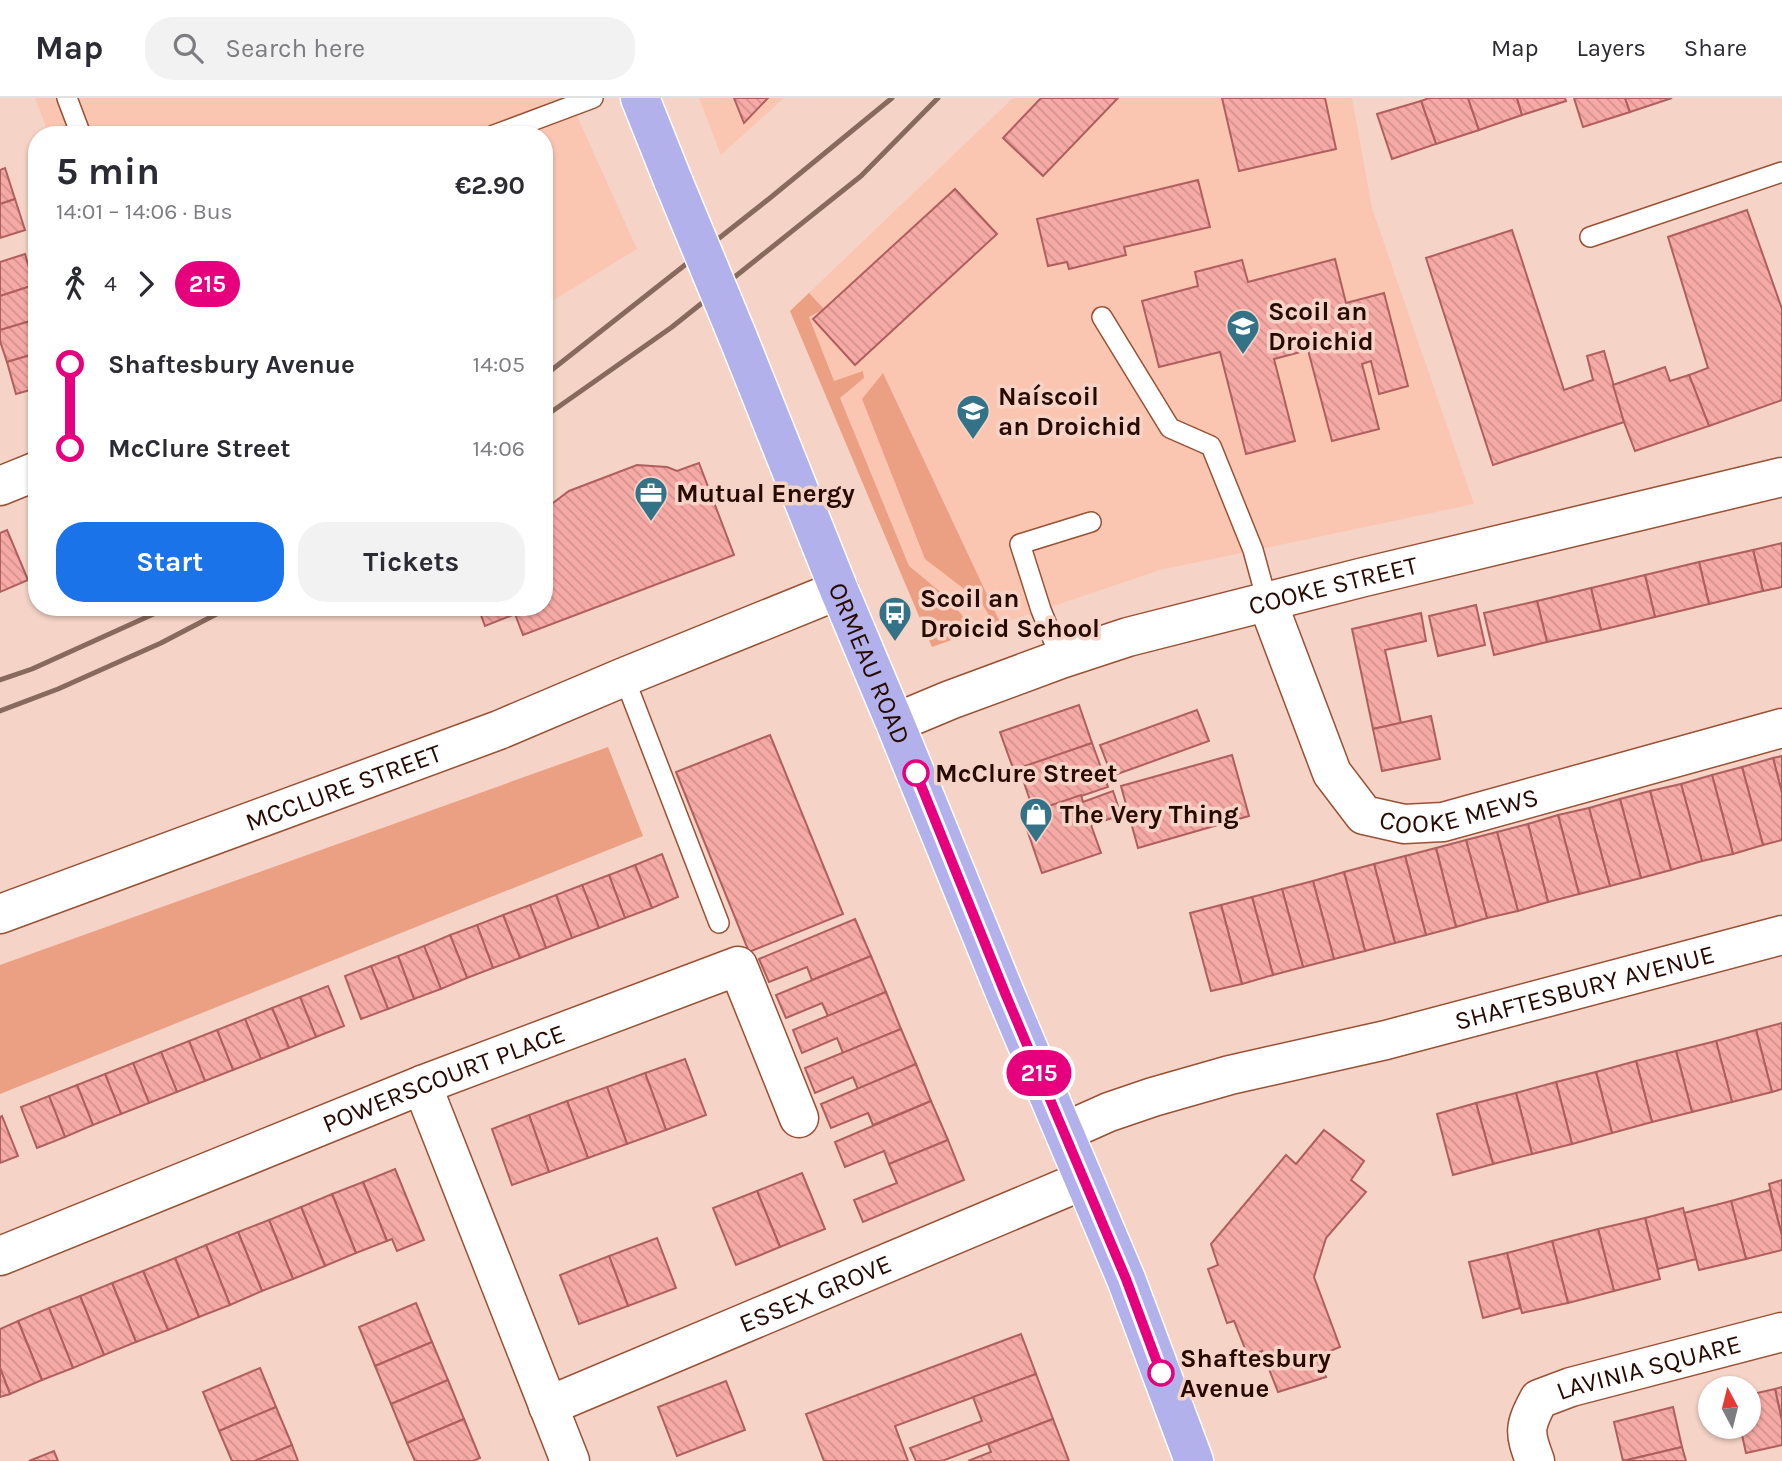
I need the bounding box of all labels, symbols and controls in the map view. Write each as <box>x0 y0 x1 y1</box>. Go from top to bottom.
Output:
search box <box>145 17 635 80</box>
text: Map <box>35 29 103 67</box>
icon: search <box>169 29 207 67</box>
text: Search here <box>225 33 365 64</box>
text: Map <box>1491 34 1539 62</box>
text: Layers <box>1577 34 1646 62</box>
text: Share <box>1684 34 1747 62</box>
text: 5 min <box>56 149 160 194</box>
text: €2.90 <box>455 170 525 201</box>
text: 14:01 – 14:06 · Bus <box>56 198 233 225</box>
icon: walk <box>56 265 94 303</box>
icon: forward <box>127 265 165 303</box>
text: 4 <box>104 270 117 297</box>
text: 215 <box>189 270 226 298</box>
place label: Scoil an Droichid <box>1268 296 1374 357</box>
school or university icon: Scoil an Droichid <box>1224 307 1262 356</box>
text: Shaftesbury Avenue <box>108 349 355 380</box>
text: 14:05 <box>473 351 525 378</box>
place label: Naíscoil an Droichid <box>998 381 1142 442</box>
school or university icon: Naíscoil an Droichid <box>954 392 992 441</box>
text: McClure Street <box>108 433 291 464</box>
text: 14:06 <box>472 435 525 462</box>
office icon: Mutual Energy <box>632 474 670 523</box>
place label: Mutual Energy <box>676 478 855 509</box>
button: Start <box>56 522 284 602</box>
button: Tickets <box>298 522 525 602</box>
street label: COOKE STREET <box>1245 550 1421 622</box>
street label: ORMEAU ROAD <box>822 578 917 749</box>
place label: Scoil an Droicid School <box>920 583 1100 644</box>
bus stop icon: Scoil an Droicid School <box>876 594 914 643</box>
street label: MCCLURE STREET <box>241 738 446 838</box>
place label: McClure Street <box>935 758 1118 789</box>
marker: McClure Street <box>903 760 929 786</box>
street label: COOKE MEWS <box>1377 781 1542 841</box>
shop icon: The Very Thing <box>1017 795 1055 844</box>
place label: The Very Thing <box>1060 799 1239 830</box>
street label: SHAFTESBURY AVENUE <box>1451 939 1718 1037</box>
street label: POWERSCOURT PLACE <box>318 1018 569 1140</box>
line badge: 215 <box>999 1050 1079 1096</box>
text: 215 <box>1020 1059 1058 1087</box>
street label: ESSEX GROVE <box>735 1248 896 1340</box>
street label: LAVINIA SQUARE <box>1552 1328 1744 1407</box>
place label: Shaftesbury Avenue <box>1180 1343 1331 1404</box>
marker: Shaftesbury Avenue <box>1148 1360 1174 1386</box>
north arrow <box>1698 1376 1760 1438</box>
map controls <box>1698 1376 1761 1439</box>

